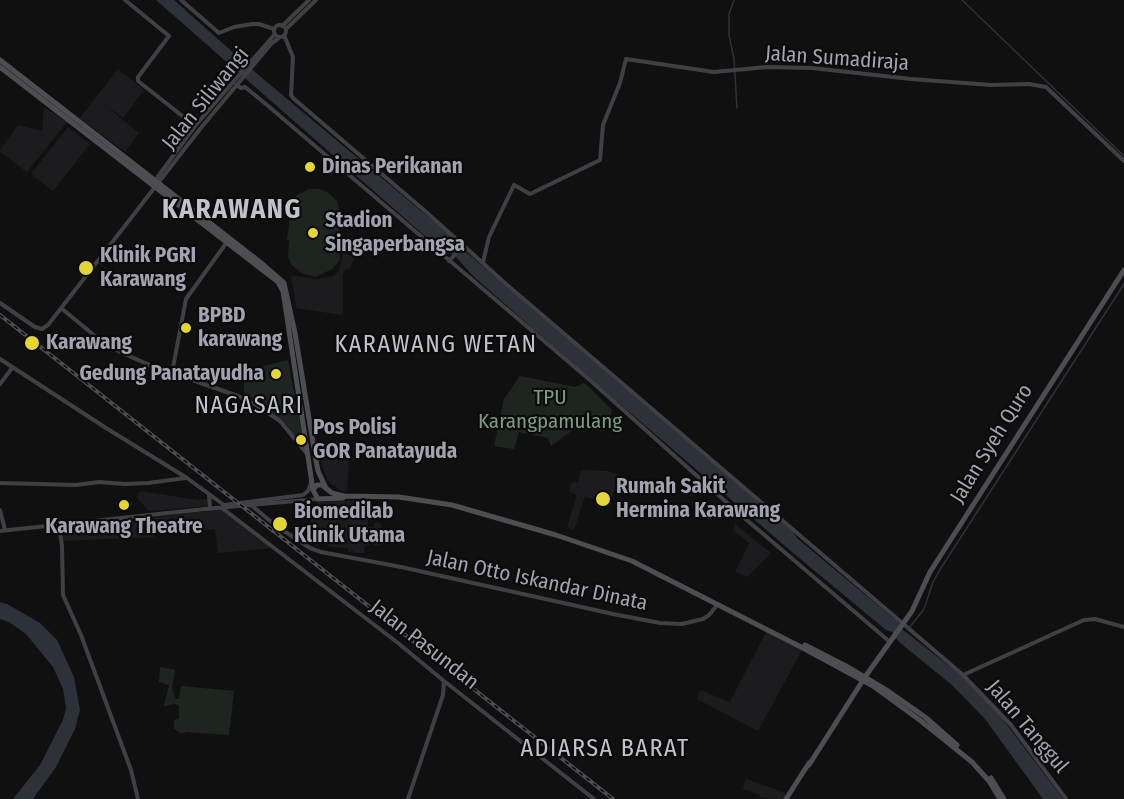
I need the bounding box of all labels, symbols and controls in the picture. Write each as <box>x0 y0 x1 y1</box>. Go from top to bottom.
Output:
street label: Jalan Sumadiraja <box>764 41 910 77</box>
street label: Jalan Siliwangi <box>157 43 255 155</box>
place label: Dinas Perikanan <box>322 154 463 180</box>
marker: Dinas Perikanan <box>303 160 317 174</box>
district label: KARAWANG <box>162 194 302 226</box>
place label: Stadion Singaperbangsa <box>325 208 465 258</box>
marker: Stadion Singaperbangsa <box>306 226 320 240</box>
place label: Klinik PGRI Karawang <box>100 243 196 293</box>
marker: Klinik PGRI Karawang <box>77 259 95 277</box>
place label: BPBD karawang <box>198 303 282 353</box>
marker: BPBD karawang <box>179 321 193 335</box>
place label: Karawang <box>46 330 132 356</box>
district label: KARAWANG WETAN <box>335 331 537 359</box>
marker: Karawang <box>23 334 41 352</box>
place label: Gedung Panatayudha <box>79 361 264 387</box>
marker: Gedung Panatayudha <box>269 367 283 381</box>
street label: Jalan Syeh Quro <box>945 380 1039 508</box>
park label: TPU Karangpamulang <box>478 385 622 435</box>
district label: NAGASARI <box>194 392 304 420</box>
place label: Pos Polisi GOR Panatayuda <box>313 415 457 465</box>
marker: Pos Polisi GOR Panatayuda <box>294 433 308 447</box>
place label: Rumah Sakit Hermina Karawang <box>616 474 780 524</box>
marker: Rumah Sakit Hermina Karawang <box>594 490 612 508</box>
marker: Karawang Theatre <box>117 498 131 512</box>
place label: Biomedilab Klinik Utama <box>294 499 405 549</box>
place label: Karawang Theatre <box>45 514 203 540</box>
marker: Biomedilab Klinik Utama <box>271 515 289 533</box>
street label: Jalan Otto Iskandar Dinata <box>424 545 650 617</box>
street label: Jalan Pasundan <box>365 595 483 695</box>
street label: Jalan Tanggul <box>981 675 1073 779</box>
district label: ADIARSA BARAT <box>520 735 690 763</box>

